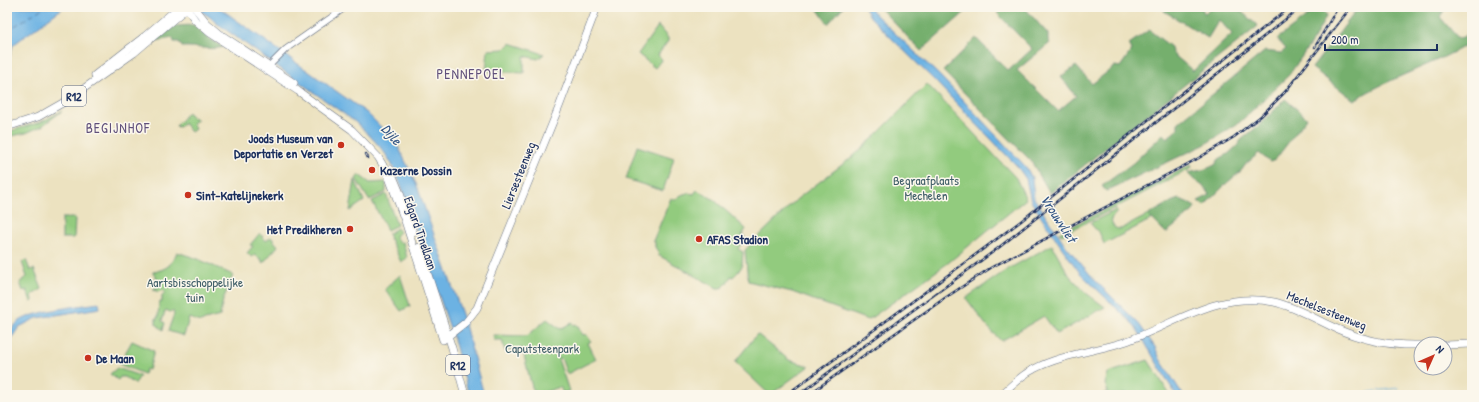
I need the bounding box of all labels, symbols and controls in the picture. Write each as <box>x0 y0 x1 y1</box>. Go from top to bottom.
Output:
scale bar <box>1325 26 1437 52</box>
text: 200 m <box>1331 31 1358 48</box>
district label: PENNEPOEL <box>437 64 505 83</box>
road number: R12 <box>62 86 86 106</box>
district label: BEGIJNHOF <box>86 118 150 137</box>
water label: Dijle <box>377 119 407 150</box>
place label: Joods Museum van Deportatie en Verzet <box>234 129 334 163</box>
street label: Liersesteenweg <box>496 139 540 211</box>
marker: Joods Museum van Deportatie en Verzet <box>336 140 346 150</box>
place label: Kazerne Dossin <box>380 161 452 179</box>
marker: Kazerne Dossin <box>367 165 377 175</box>
park label: Begraafplaats Mechelen <box>893 171 959 204</box>
place label: Sint-Katelijnekerk <box>196 186 284 204</box>
marker: Sint-Katelijnekerk <box>183 190 193 200</box>
water label: Vrouwvliet <box>1036 190 1083 248</box>
street label: Edgard Tinellaan <box>400 194 442 272</box>
place label: Het Predikheren <box>267 220 342 238</box>
marker: Het Predikheren <box>345 224 355 234</box>
place label: AFAS Stadion <box>707 230 768 248</box>
marker: AFAS Stadion <box>694 234 704 244</box>
park label: Aartsbisschoppelijke tuin <box>147 273 243 306</box>
street label: Mechelsesteenweg <box>1284 286 1370 334</box>
north arrow <box>1413 336 1453 376</box>
park label: Caputsteenpark <box>505 339 580 357</box>
text: N <box>1433 342 1447 356</box>
place label: De Maan <box>96 349 134 367</box>
marker: De Maan <box>83 353 93 363</box>
road number: R12 <box>446 355 470 375</box>

